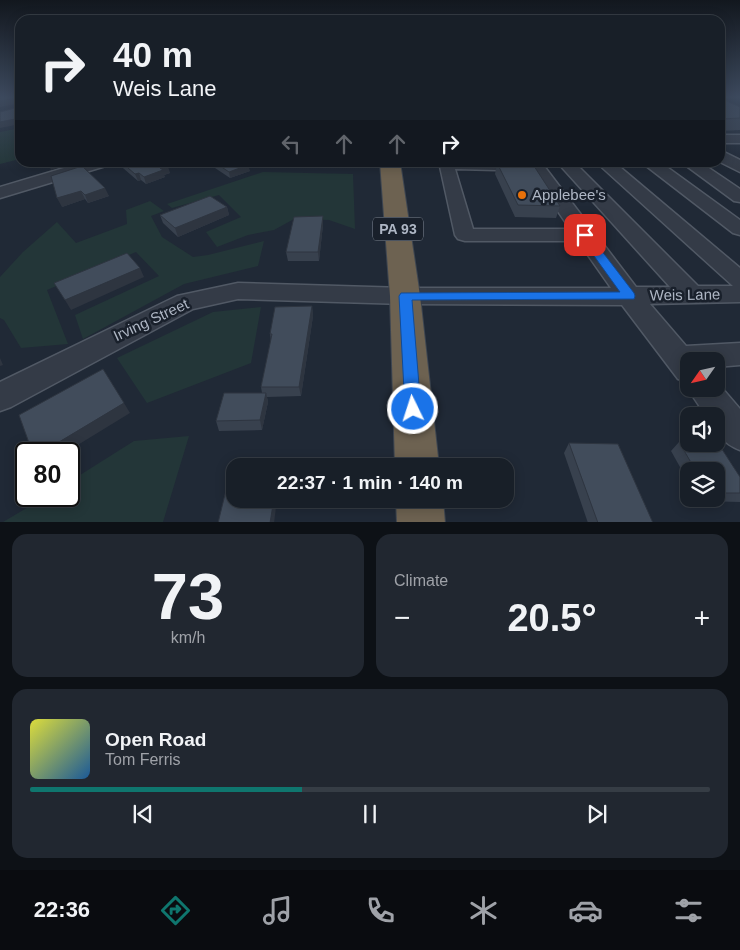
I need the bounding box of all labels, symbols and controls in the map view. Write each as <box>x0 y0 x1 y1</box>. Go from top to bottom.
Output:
icon: right <box>30 35 95 100</box>
text: 40 m <box>113 35 193 74</box>
text: Weis Lane <box>113 76 217 101</box>
icon: left <box>277 130 305 158</box>
icon: ahead <box>330 130 358 158</box>
icon: ahead <box>383 130 411 158</box>
icon: right <box>436 130 464 158</box>
place label: Applebee's <box>532 186 606 203</box>
marker: Applebee's <box>516 189 528 201</box>
pin <box>564 214 606 256</box>
road number: PA 93 <box>373 218 423 240</box>
icon: arrive <box>571 221 599 249</box>
street label: Weis Lane <box>650 285 720 304</box>
street label: Irving Street <box>111 294 192 344</box>
north arrow <box>680 352 725 398</box>
map controls <box>680 352 725 507</box>
position arrow <box>386 382 438 434</box>
button: sound <box>680 407 725 452</box>
speed limit sign: 80 <box>15 442 80 507</box>
button: layers <box>680 462 725 507</box>
text: 22:37 · 1 min · 140 m <box>277 472 463 493</box>
text: 73 <box>152 560 224 633</box>
text: Climate <box>394 572 448 589</box>
text: 20.5° <box>507 597 597 639</box>
text: − <box>394 602 410 633</box>
text: + <box>694 602 710 633</box>
text: km/h <box>171 629 205 646</box>
text: Open Road <box>105 729 206 750</box>
text: Tom Ferris <box>105 751 181 768</box>
icon: previous <box>129 800 157 828</box>
icon: pause <box>356 800 384 828</box>
icon: next <box>583 800 611 828</box>
icon: directions <box>158 893 193 928</box>
icon: music <box>260 893 295 928</box>
icon: phone <box>363 893 398 928</box>
icon: climate <box>466 893 501 928</box>
icon: car <box>568 893 603 928</box>
icon: filters <box>671 893 706 928</box>
text: 22:36 <box>34 897 90 922</box>

